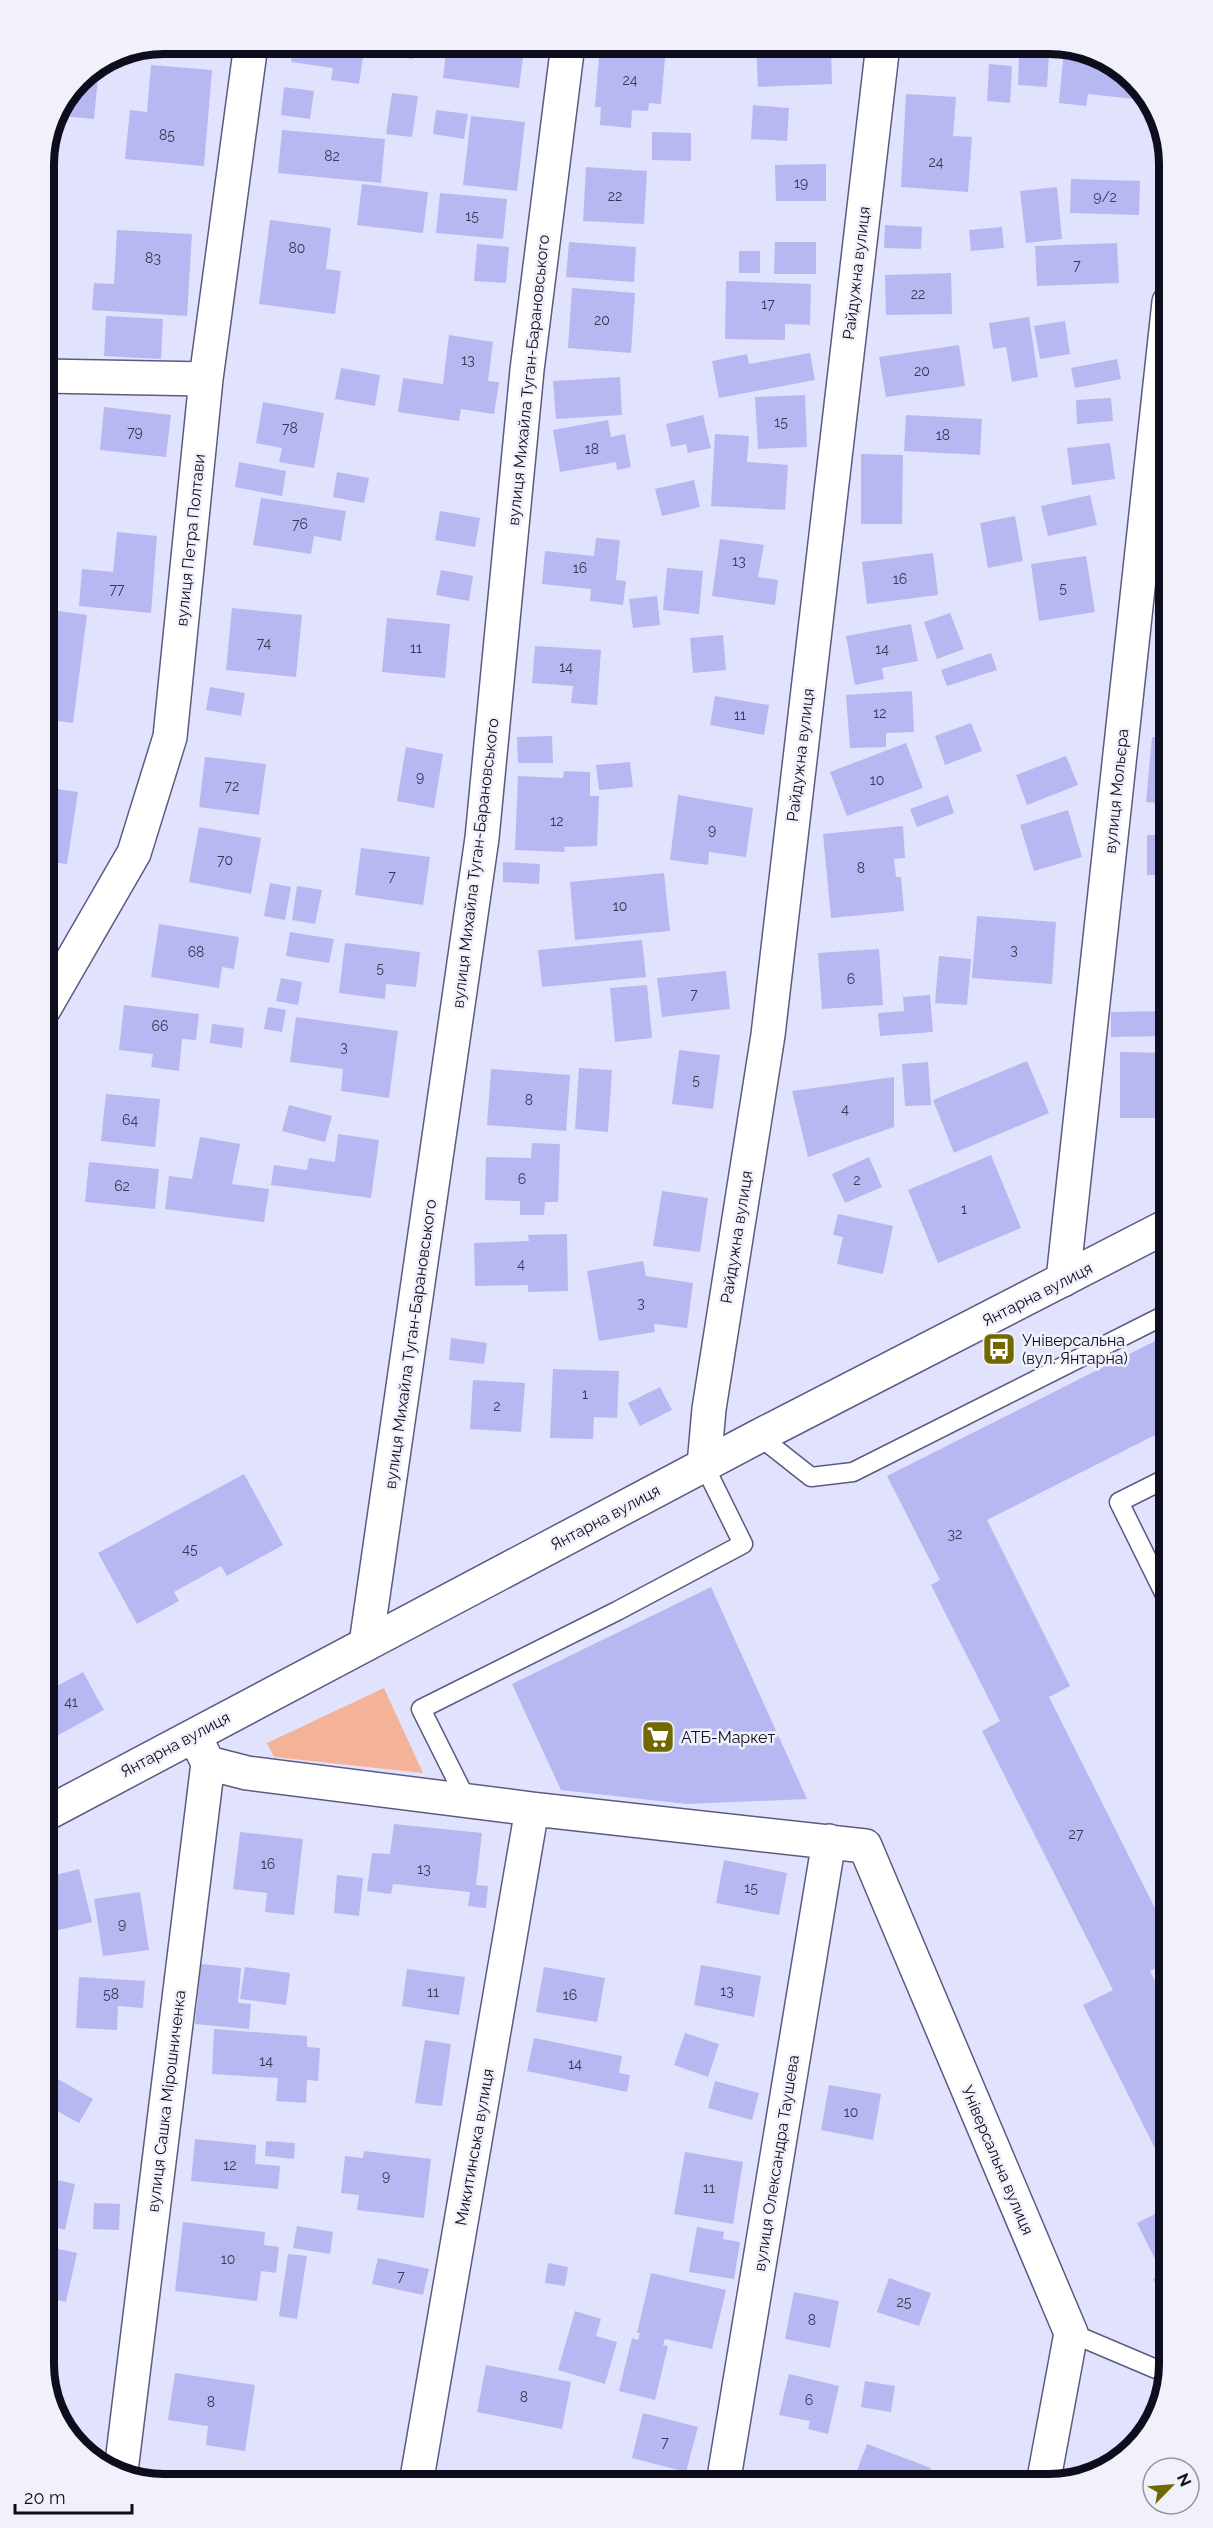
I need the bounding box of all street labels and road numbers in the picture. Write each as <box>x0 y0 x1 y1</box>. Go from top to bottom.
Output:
street label: Райдужна вулиця <box>839 205 874 341</box>
street label: вулиця Михайла Туган-Барановського <box>504 234 553 526</box>
street label: вулиця Петра Полтави <box>172 453 209 627</box>
street label: Райдужна вулиця <box>783 687 818 823</box>
street label: вулиця Михайла Туган-Барановського <box>448 717 503 1009</box>
street label: вулиця Мольєра <box>1100 728 1132 854</box>
street label: Райдужна вулиця <box>717 1169 756 1305</box>
street label: вулиця Михайла Туган-Барановського <box>381 1198 440 1490</box>
street label: Янтарна вулиця <box>979 1258 1096 1330</box>
street label: Янтарна вулиця <box>547 1481 663 1554</box>
street label: Янтарна вулиця <box>117 1708 233 1781</box>
street label: вулиця Сашка Мірошниченка <box>143 1989 190 2213</box>
street label: вулиця Олександра Таушева <box>750 2054 803 2273</box>
street label: Микитинська вулиця <box>451 2067 498 2227</box>
street label: Універсальна вулиця <box>957 2083 1038 2238</box>

